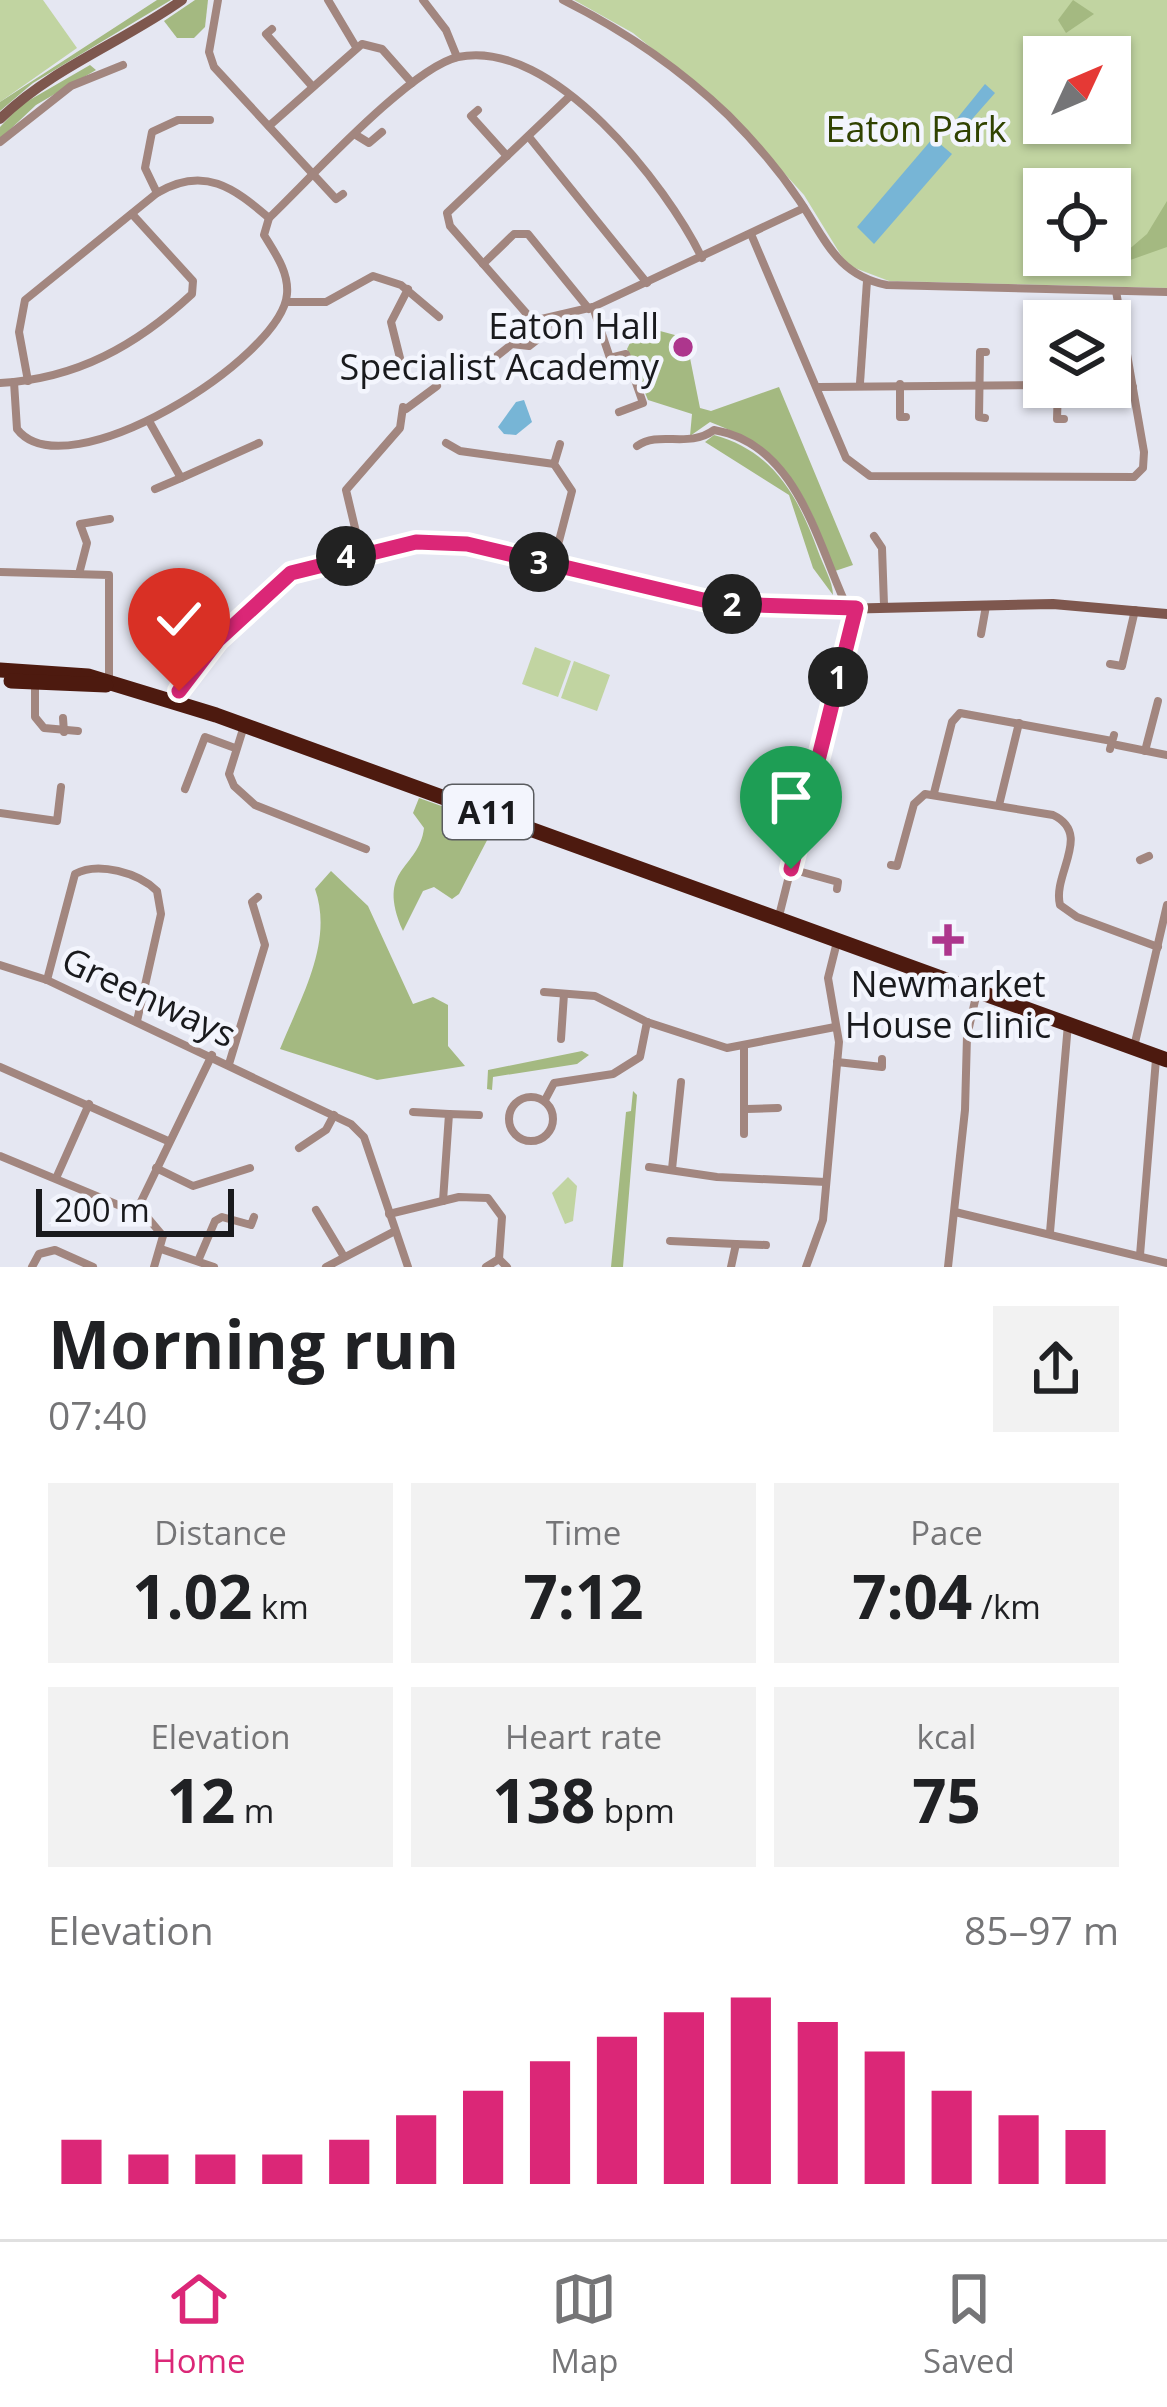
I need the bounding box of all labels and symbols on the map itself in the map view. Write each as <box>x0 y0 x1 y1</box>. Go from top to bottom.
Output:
north arrow <box>1023 36 1131 144</box>
park label: Eaton Park <box>825 104 1007 153</box>
place label: Eaton Hall Specialist Academy <box>340 301 660 391</box>
marker: Eaton Hall Specialist Academy <box>670 334 696 360</box>
pin: 4 <box>316 526 376 586</box>
pin: 3 <box>509 532 569 592</box>
pin <box>128 568 230 691</box>
pin: 2 <box>702 574 762 634</box>
pin: 1 <box>808 647 868 707</box>
pin <box>740 746 842 869</box>
road number: A11 <box>443 785 533 839</box>
marker: Newmarket House Clinic <box>932 924 964 956</box>
street label: Greenways <box>54 935 244 1058</box>
place label: Newmarket House Clinic <box>845 959 1051 1049</box>
scale bar <box>36 1183 234 1236</box>

